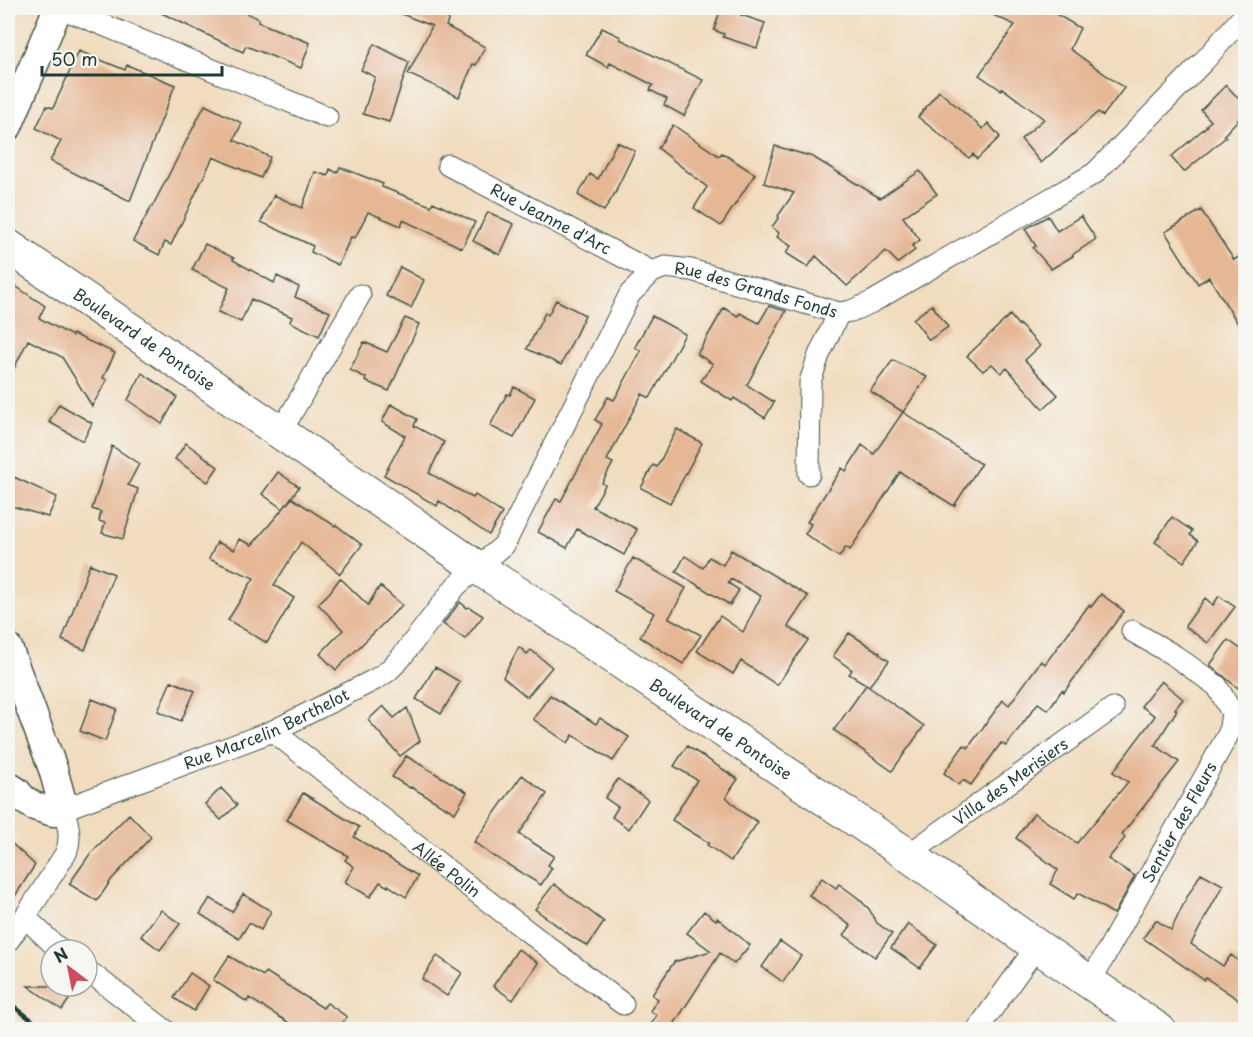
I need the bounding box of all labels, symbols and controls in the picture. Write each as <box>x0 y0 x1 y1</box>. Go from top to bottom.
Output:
scale bar <box>42 39 222 77</box>
text: 50 m <box>51 45 98 72</box>
street label: Rue Jeanne d'Arc <box>487 176 616 260</box>
street label: Rue des Grands Fonds <box>673 255 841 323</box>
street label: Boulevard de Pontoise <box>69 281 220 396</box>
street label: Boulevard de Pontoise <box>645 672 797 785</box>
street label: Rue Marcelin Berthelot <box>180 681 353 774</box>
street label: Villa des Merisiers <box>947 731 1072 830</box>
street label: Sentier des Fleurs <box>1135 757 1222 887</box>
street label: Allée Polin <box>408 834 486 902</box>
north arrow <box>39 938 99 998</box>
text: N <box>49 941 72 968</box>

